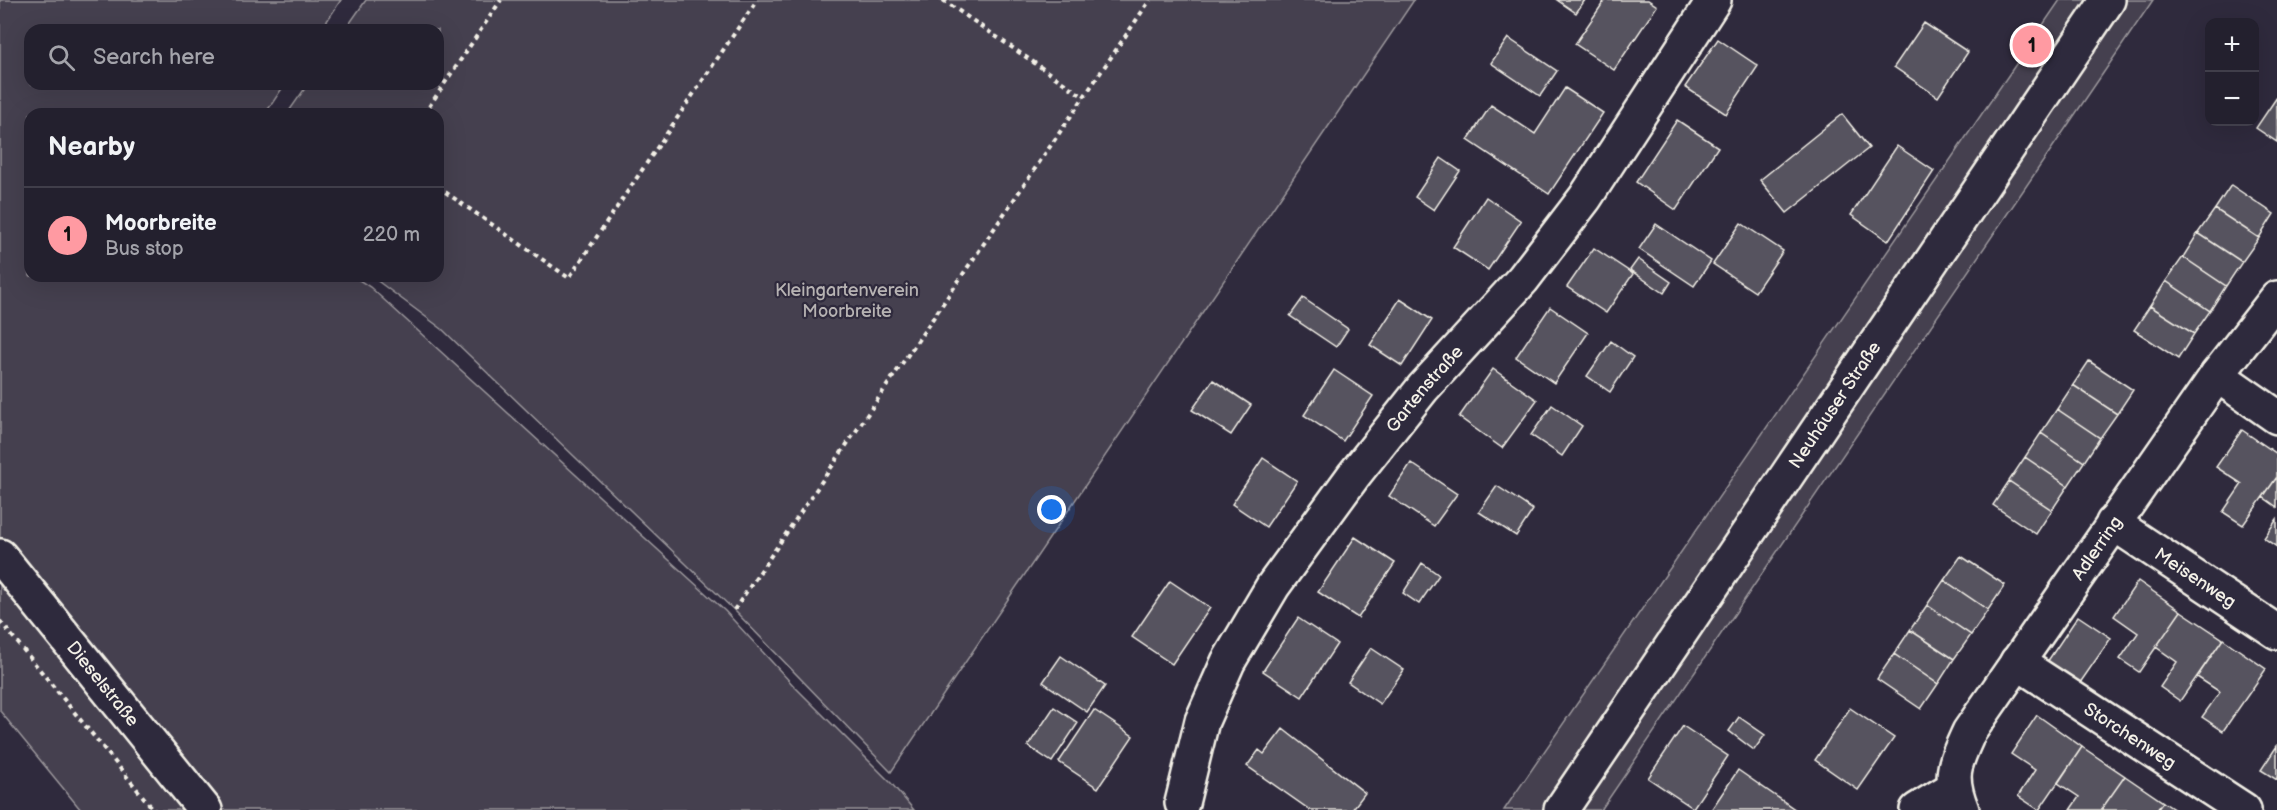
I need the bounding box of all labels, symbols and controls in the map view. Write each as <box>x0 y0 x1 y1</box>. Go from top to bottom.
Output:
map controls <box>2205 18 2259 126</box>
button: + <box>2205 18 2259 72</box>
pin: 1 <box>2012 22 2052 68</box>
search box <box>24 24 444 90</box>
icon: search <box>45 41 78 74</box>
text: Search here <box>93 44 215 71</box>
button: − <box>2205 72 2259 126</box>
text: Nearby <box>48 132 135 163</box>
text: Moorbreite <box>105 210 217 237</box>
text: 1 <box>63 223 72 247</box>
text: 220 m <box>363 223 420 247</box>
text: Bus stop <box>105 237 184 261</box>
park label: Kleingartenverein Moorbreite <box>775 280 919 322</box>
street label: Neuhäuser Straße <box>1785 337 1886 472</box>
street label: Gartenstraße <box>1382 341 1468 437</box>
your location <box>1037 495 1066 524</box>
street label: Adlerring <box>2068 512 2127 584</box>
street label: Meisenweg <box>2151 544 2240 613</box>
street label: Dieselstraße <box>62 637 143 731</box>
street label: Storchenweg <box>2080 699 2180 774</box>

